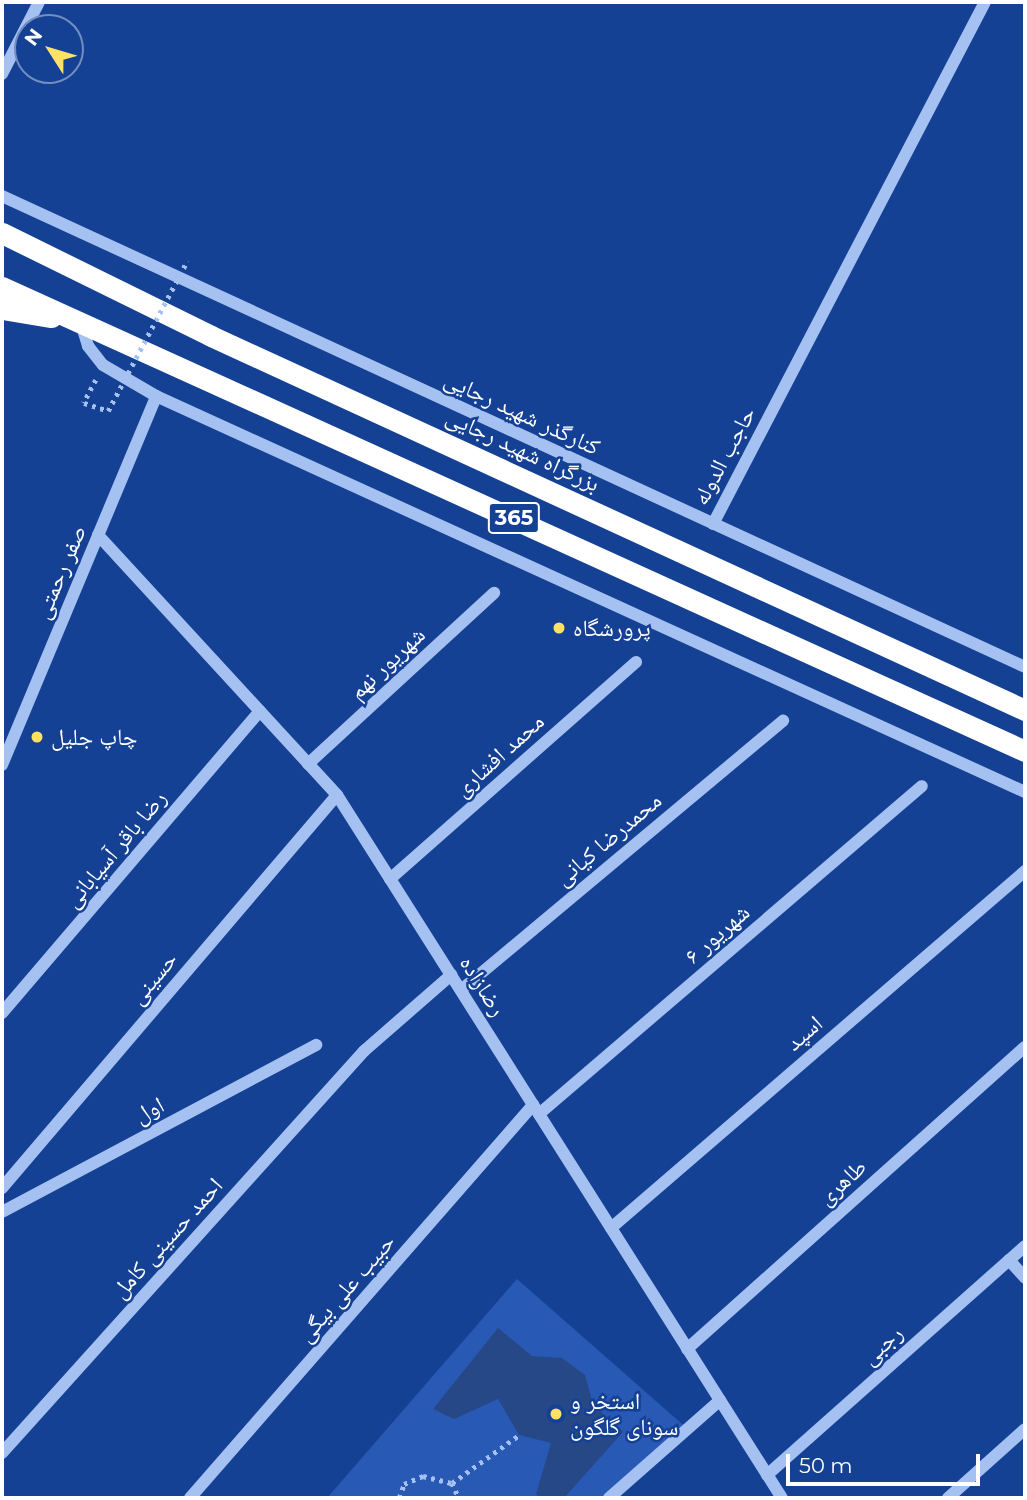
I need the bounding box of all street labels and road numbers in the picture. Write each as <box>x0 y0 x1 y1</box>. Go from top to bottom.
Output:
street label: کنارگذر شهید رجایی <box>440 365 604 461</box>
street label: بزرگراه شهید رجایی <box>442 402 604 498</box>
street label: حاجب الدوله <box>687 402 761 510</box>
road number: 365 <box>488 500 540 536</box>
street label: صفر رحمتی <box>28 521 92 623</box>
street label: شهریور نهم <box>343 621 431 705</box>
street label: محمد افشاری <box>448 707 550 803</box>
street label: رضا باقر آسیابانی <box>58 785 172 913</box>
street label: محمدرضا کیانی <box>549 786 667 892</box>
street label: شهریور ۶ <box>679 898 755 970</box>
street label: حسینی <box>123 946 183 1010</box>
street label: رضازاده <box>454 951 512 1021</box>
street label: اسپد <box>780 1010 828 1056</box>
street label: اول <box>129 1091 169 1129</box>
street label: طاهری <box>812 1153 872 1211</box>
street label: احمد حسینی کامل <box>106 1172 228 1304</box>
street label: حبیب علی بیگی <box>291 1228 401 1348</box>
street label: رجبی <box>856 1319 908 1371</box>

